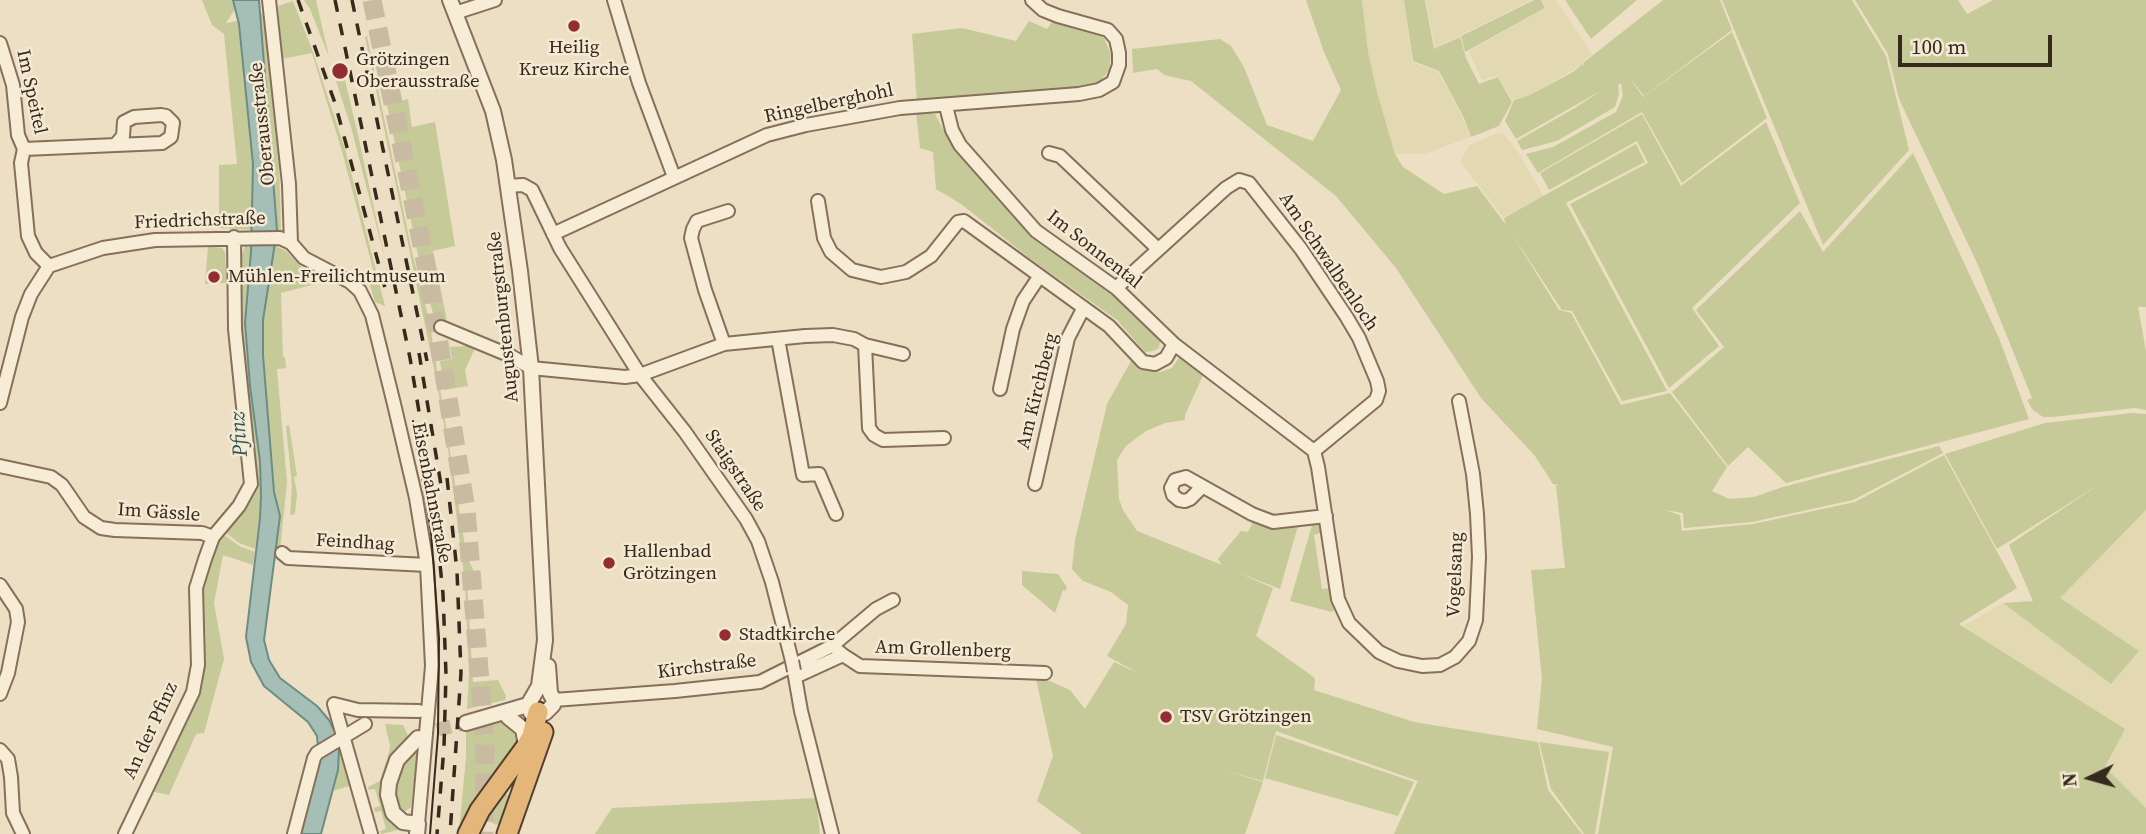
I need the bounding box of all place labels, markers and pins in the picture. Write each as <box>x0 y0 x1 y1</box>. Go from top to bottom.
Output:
marker: Heilig Kreuz Kirche <box>566 18 582 34</box>
place label: Heilig Kreuz Kirche <box>519 37 629 81</box>
place label: Grötzingen Oberausstraße <box>356 49 480 93</box>
marker: Grötzingen Oberausstraße <box>330 61 350 81</box>
place label: Mühlen-Freilichtmuseum <box>228 266 446 288</box>
marker: Mühlen-Freilichtmuseum <box>206 269 222 285</box>
place label: Hallenbad Grötzingen <box>623 541 717 585</box>
marker: Hallenbad Grötzingen <box>601 555 617 571</box>
place label: Stadtkirche <box>739 624 835 646</box>
marker: Stadtkirche <box>717 627 733 643</box>
place label: TSV Grötzingen <box>1180 706 1312 728</box>
marker: TSV Grötzingen <box>1158 709 1174 725</box>

